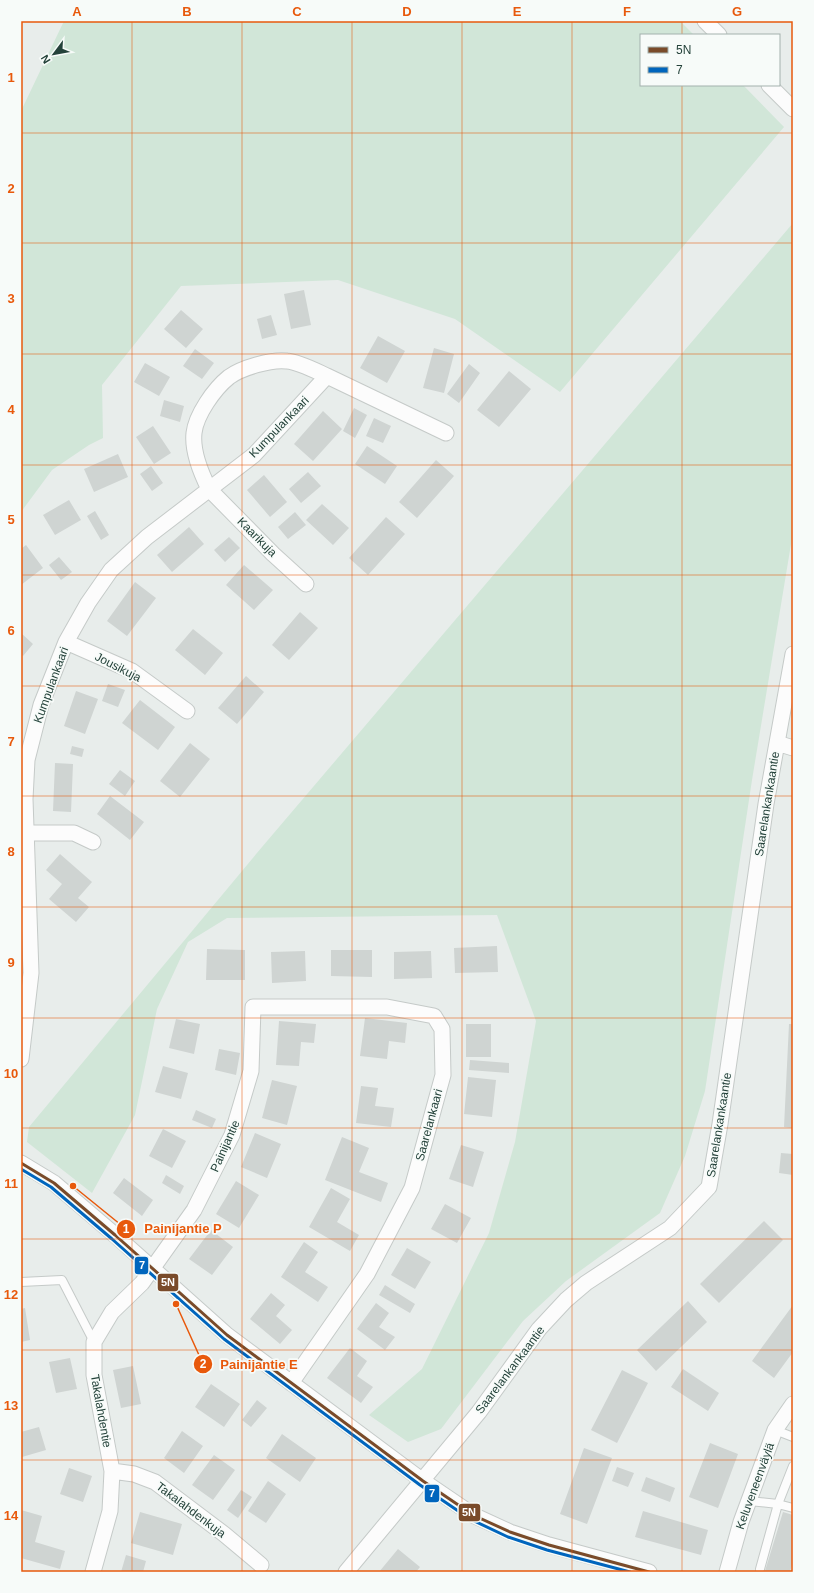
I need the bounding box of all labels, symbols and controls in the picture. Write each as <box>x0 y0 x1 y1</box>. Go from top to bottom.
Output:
text: A <box>72 4 82 19</box>
text: B <box>182 4 192 19</box>
text: C <box>292 4 302 19</box>
text: D <box>402 4 412 19</box>
text: E <box>513 4 522 19</box>
text: F <box>623 4 631 19</box>
text: G <box>732 4 742 19</box>
north arrow <box>34 34 74 74</box>
legend <box>640 34 780 86</box>
text: 5N <box>676 43 691 57</box>
text: N <box>38 53 53 66</box>
text: 7 <box>676 63 683 77</box>
text: 1 <box>7 70 15 85</box>
text: 2 <box>7 181 15 196</box>
text: 3 <box>7 291 15 306</box>
street label: Kumpulankaari <box>246 393 312 461</box>
text: 4 <box>7 402 15 417</box>
text: 5 <box>7 512 15 527</box>
street label: Kaarikuja <box>234 514 280 560</box>
text: 6 <box>7 623 15 638</box>
street label: Kumpulankaari <box>31 645 71 725</box>
street label: Jousikuja <box>93 649 144 685</box>
text: 7 <box>7 734 15 749</box>
street label: Saarelankankaantie <box>752 750 782 857</box>
text: 8 <box>7 844 15 859</box>
text: 9 <box>7 955 15 970</box>
text: 10 <box>4 1066 18 1081</box>
street label: Saarelankankaantie <box>704 1071 734 1178</box>
street label: Saarelankaari <box>413 1087 445 1163</box>
street label: Painijantie <box>207 1118 243 1174</box>
text: 11 <box>4 1176 18 1191</box>
callout: Painijantie P <box>116 1216 229 1241</box>
text: Painijantie P <box>144 1221 222 1236</box>
text: 1 <box>123 1222 130 1236</box>
line badge: 7 <box>134 1256 149 1275</box>
text: 7 <box>139 1259 145 1271</box>
line badge: 5N <box>157 1273 179 1292</box>
text: 5N <box>161 1276 175 1288</box>
text: 12 <box>4 1287 18 1302</box>
street label: Saarelankankaantie <box>472 1323 548 1417</box>
callout: Painijantie E <box>193 1352 306 1377</box>
text: 2 <box>200 1357 207 1371</box>
text: Painijantie E <box>220 1357 298 1372</box>
street label: Takalahdentie <box>88 1373 114 1449</box>
text: 13 <box>4 1398 18 1413</box>
street label: Keluveneenväylä <box>733 1440 777 1531</box>
street label: Takalahdenkuja <box>153 1479 229 1541</box>
line badge: 7 <box>424 1484 440 1503</box>
text: 7 <box>429 1487 435 1499</box>
line badge: 5N <box>458 1503 481 1522</box>
text: 5N <box>462 1506 476 1518</box>
text: 14 <box>4 1508 19 1523</box>

